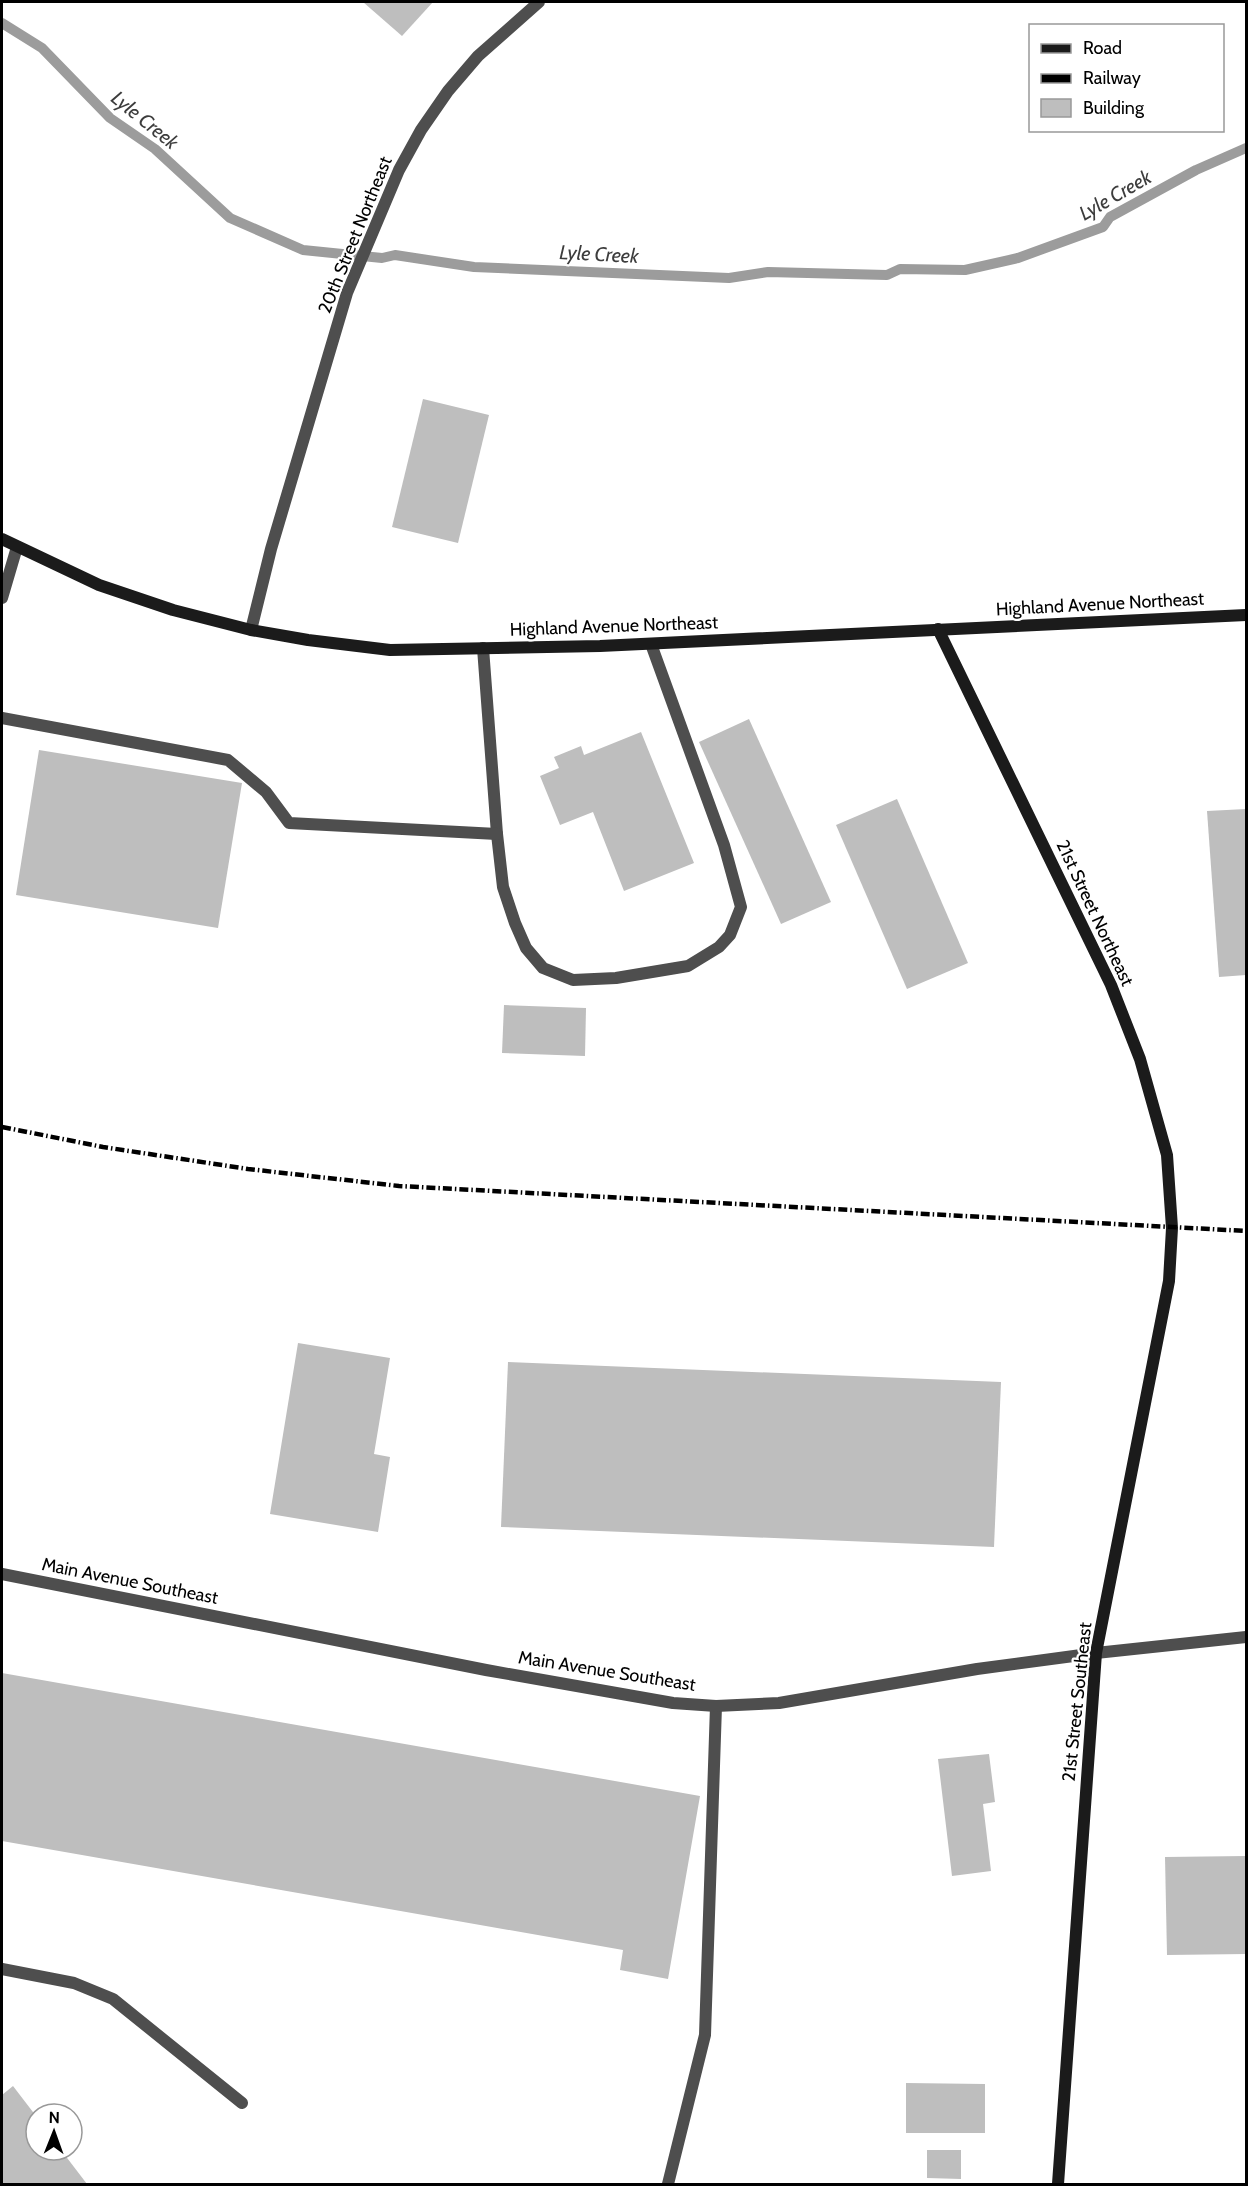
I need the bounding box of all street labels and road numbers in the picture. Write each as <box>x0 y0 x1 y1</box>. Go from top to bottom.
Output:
street label: 20th Street Northeast <box>313 153 397 317</box>
street label: Highland Avenue Northeast <box>995 588 1205 620</box>
street label: Highland Avenue Northeast <box>509 611 719 641</box>
street label: 21st Street Northeast <box>1052 837 1138 989</box>
street label: Main Avenue Southeast <box>40 1553 220 1609</box>
street label: 21st Street Southeast <box>1058 1621 1096 1783</box>
street label: Main Avenue Southeast <box>517 1646 697 1696</box>

